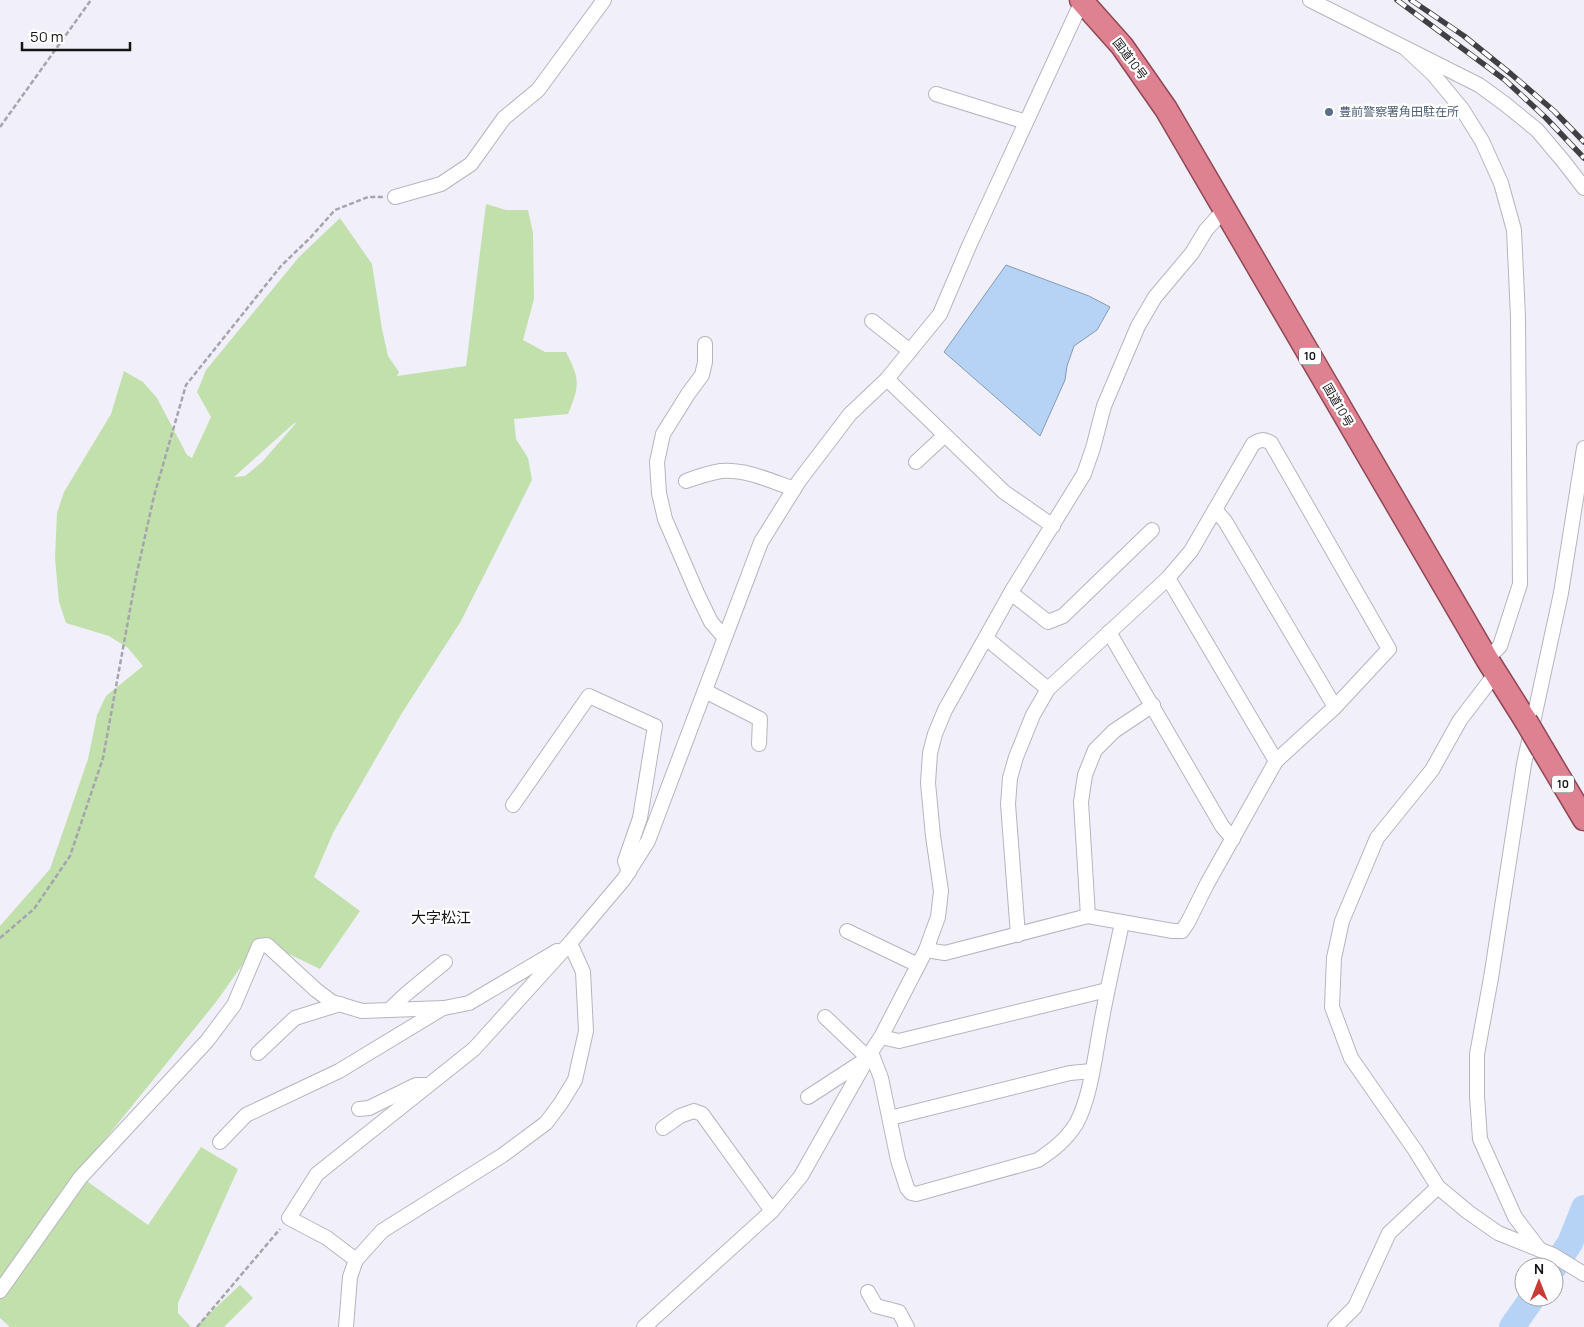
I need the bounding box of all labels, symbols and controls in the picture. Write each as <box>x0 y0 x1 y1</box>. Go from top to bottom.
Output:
scale bar <box>22 20 130 52</box>
text: 50 m <box>30 26 64 47</box>
street label: 国道10号 <box>1109 34 1152 83</box>
place label: 豊前警察署角田駐在所 <box>1339 103 1459 120</box>
marker: 豊前警察署角田駐在所 <box>1323 106 1335 118</box>
road number: 10 <box>1299 348 1321 364</box>
street label: 国道10号 <box>1319 380 1358 430</box>
road number: 10 <box>1552 776 1574 792</box>
district label: 大字松江 <box>411 907 471 928</box>
north arrow <box>1514 1257 1564 1307</box>
text: N <box>1534 1259 1544 1278</box>

